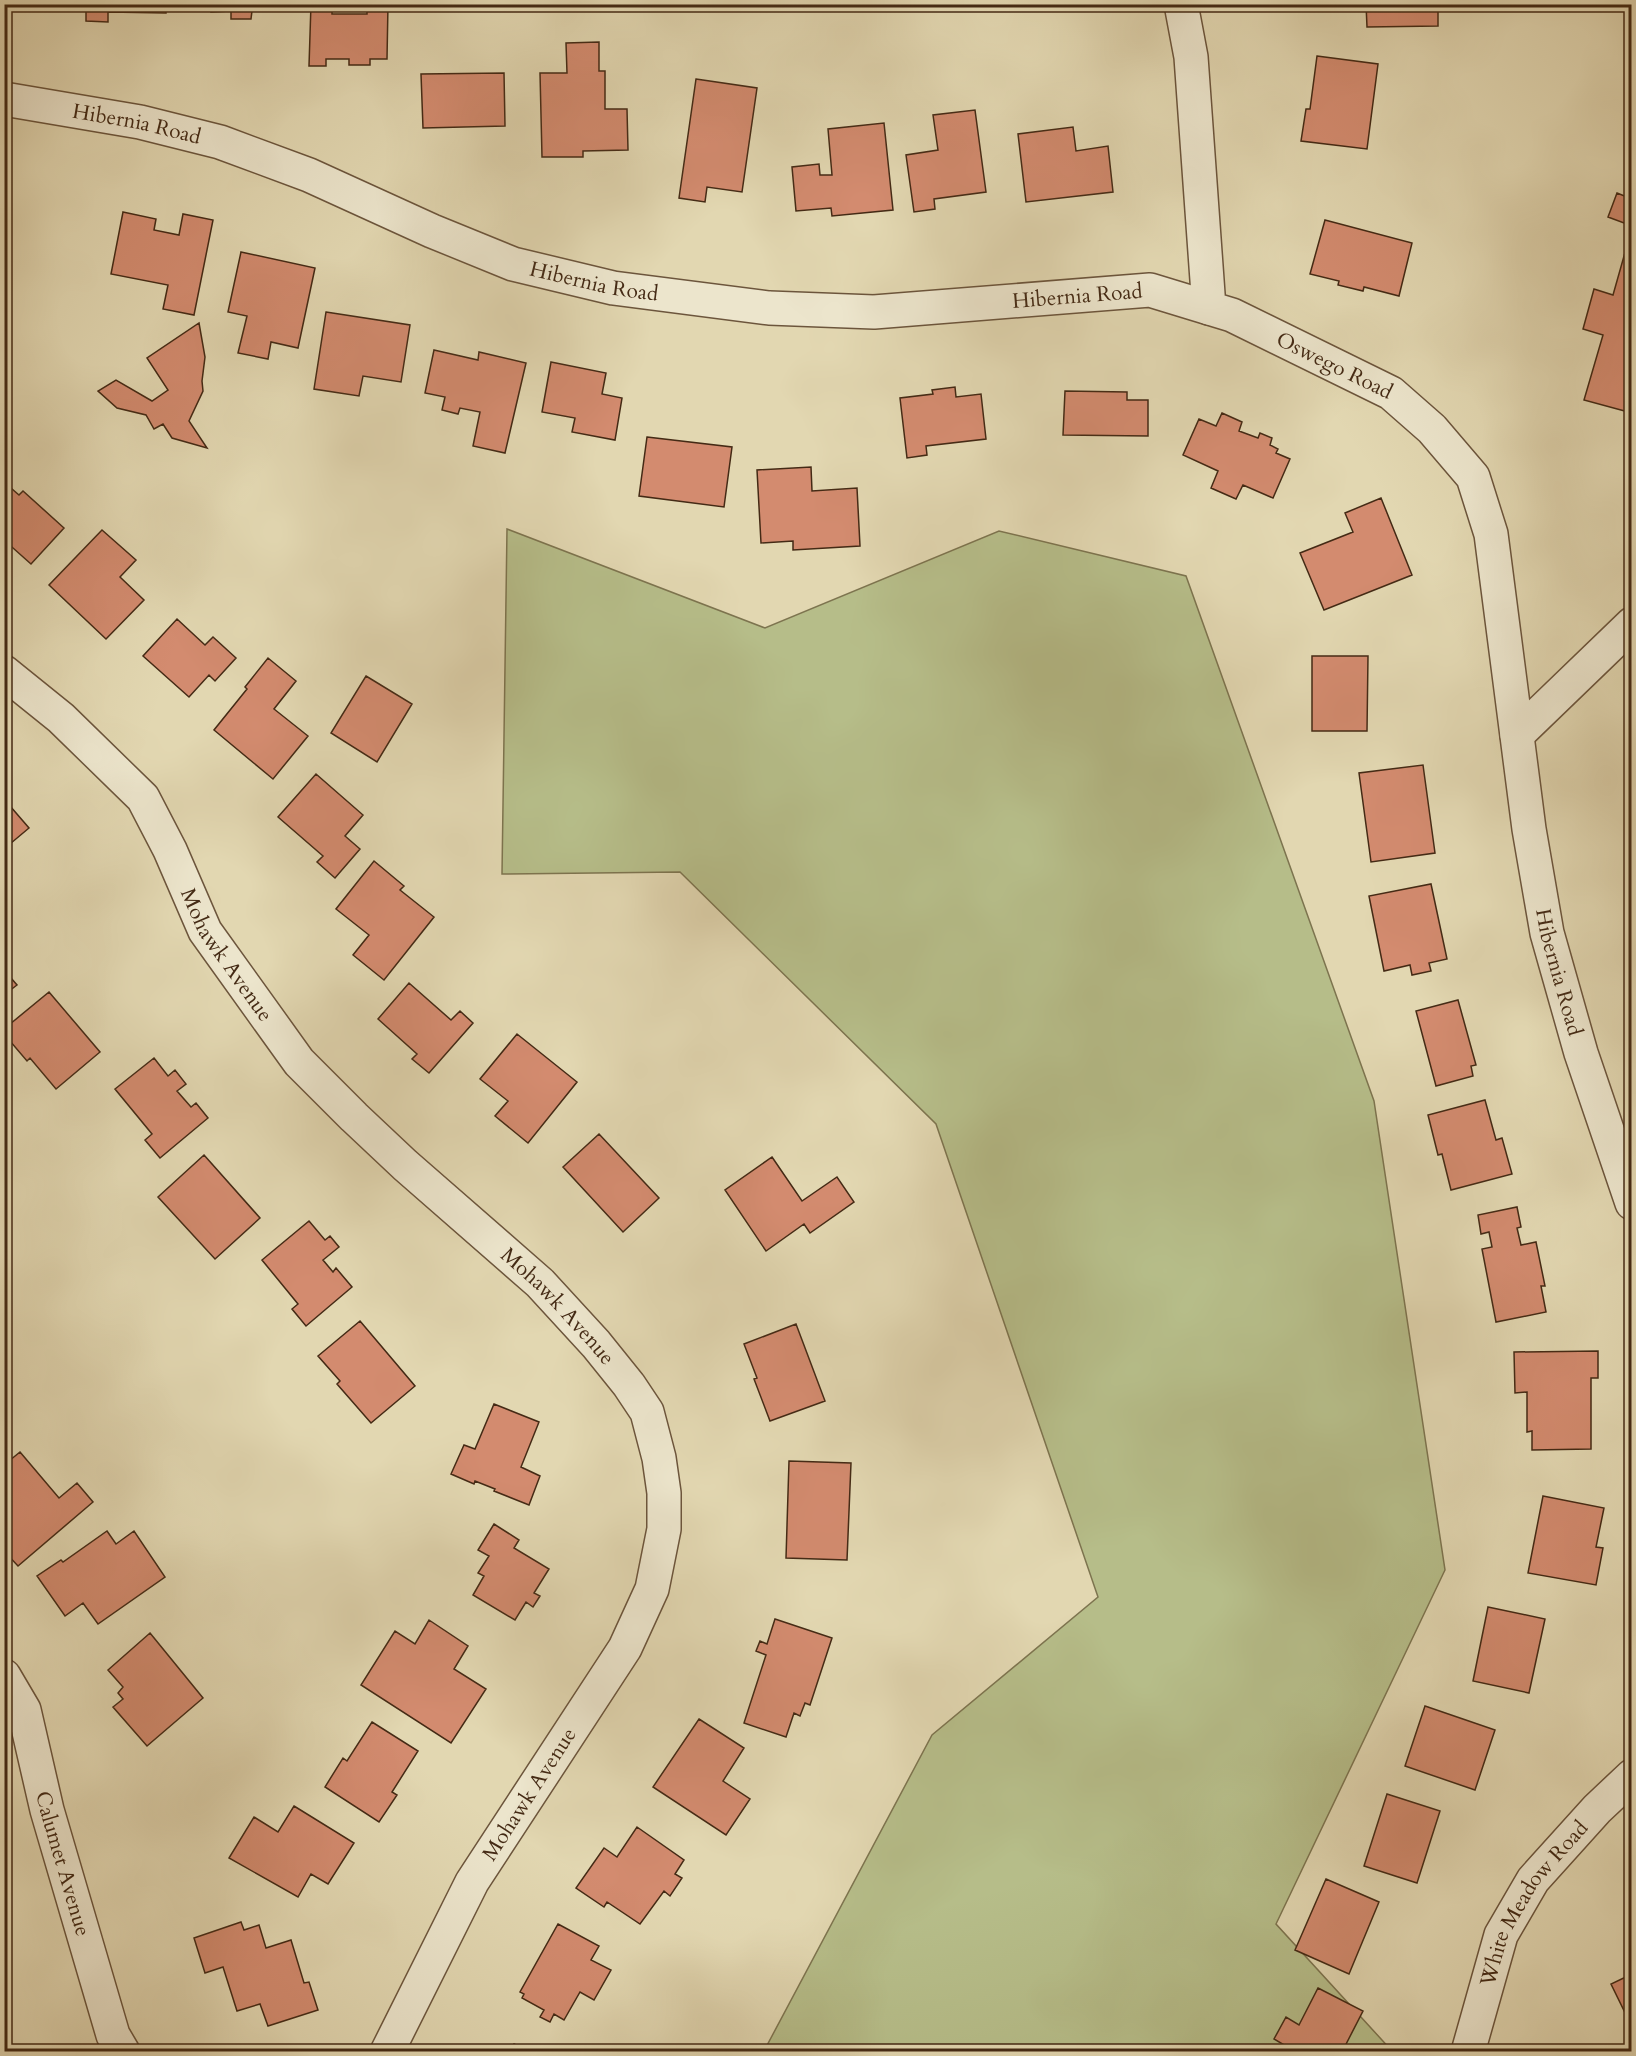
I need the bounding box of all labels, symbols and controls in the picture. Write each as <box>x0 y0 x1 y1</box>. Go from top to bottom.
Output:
street label: Hibernia Road <box>70 97 204 152</box>
street label: Hibernia Road <box>527 255 660 309</box>
street label: Hibernia Road <box>1011 277 1144 316</box>
street label: Oswego Road <box>1271 325 1398 407</box>
street label: Mohawk Avenue <box>173 884 279 1028</box>
street label: Hibernia Road <box>1528 906 1589 1039</box>
street label: Mohawk Avenue <box>494 1241 621 1371</box>
street label: Mohawk Avenue <box>475 1722 583 1867</box>
street label: Calumet Avenue <box>28 1788 97 1940</box>
street label: White Meadow Road <box>1473 1814 1595 1991</box>

